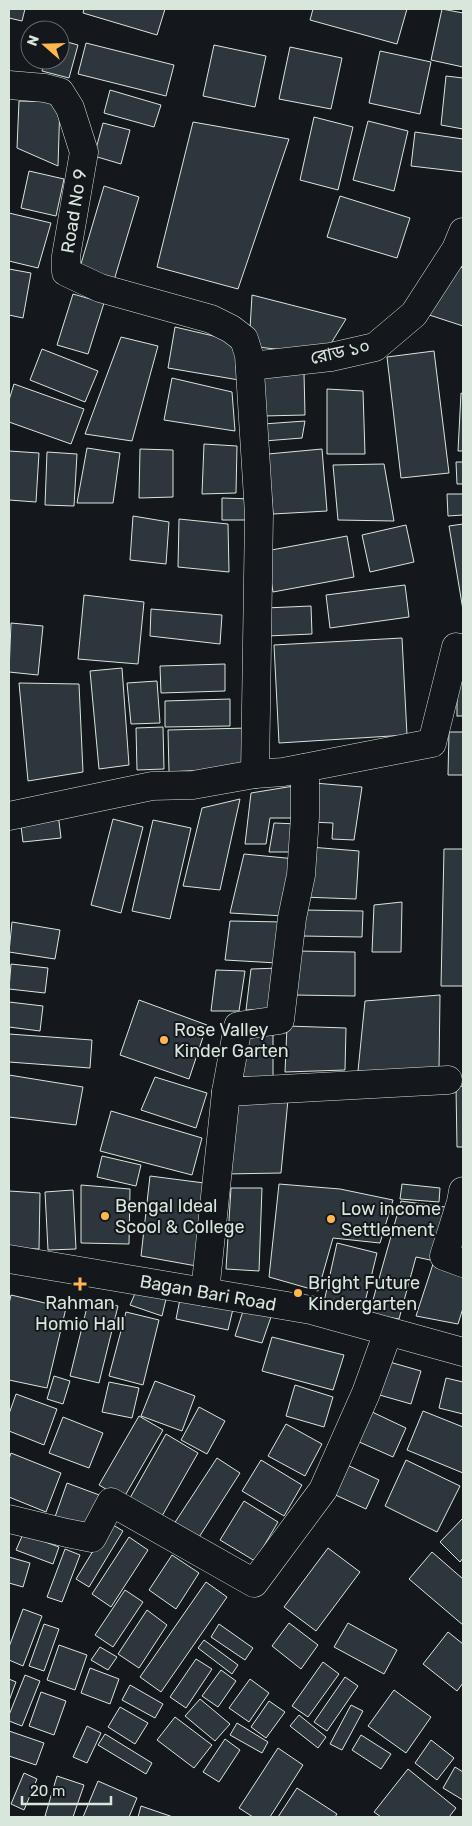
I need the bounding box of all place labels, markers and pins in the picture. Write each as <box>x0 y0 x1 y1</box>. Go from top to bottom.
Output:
place label: Rose Valley Kinder Garten <box>174 1019 289 1062</box>
marker: Rose Valley Kinder Garten <box>158 1034 170 1046</box>
place label: Bengal Ideal Scool & College <box>115 1195 244 1238</box>
place label: Low income Settlement <box>341 1198 441 1241</box>
marker: Bengal Ideal Scool & College <box>99 1210 111 1222</box>
marker: Low income Settlement <box>325 1213 337 1225</box>
place label: Bright Future Kindergarten <box>308 1272 420 1315</box>
marker: Rahman Homio Hall <box>74 1278 86 1290</box>
marker: Bright Future Kindergarten <box>292 1287 304 1299</box>
place label: Rahman Homio Hall <box>35 1292 125 1335</box>

